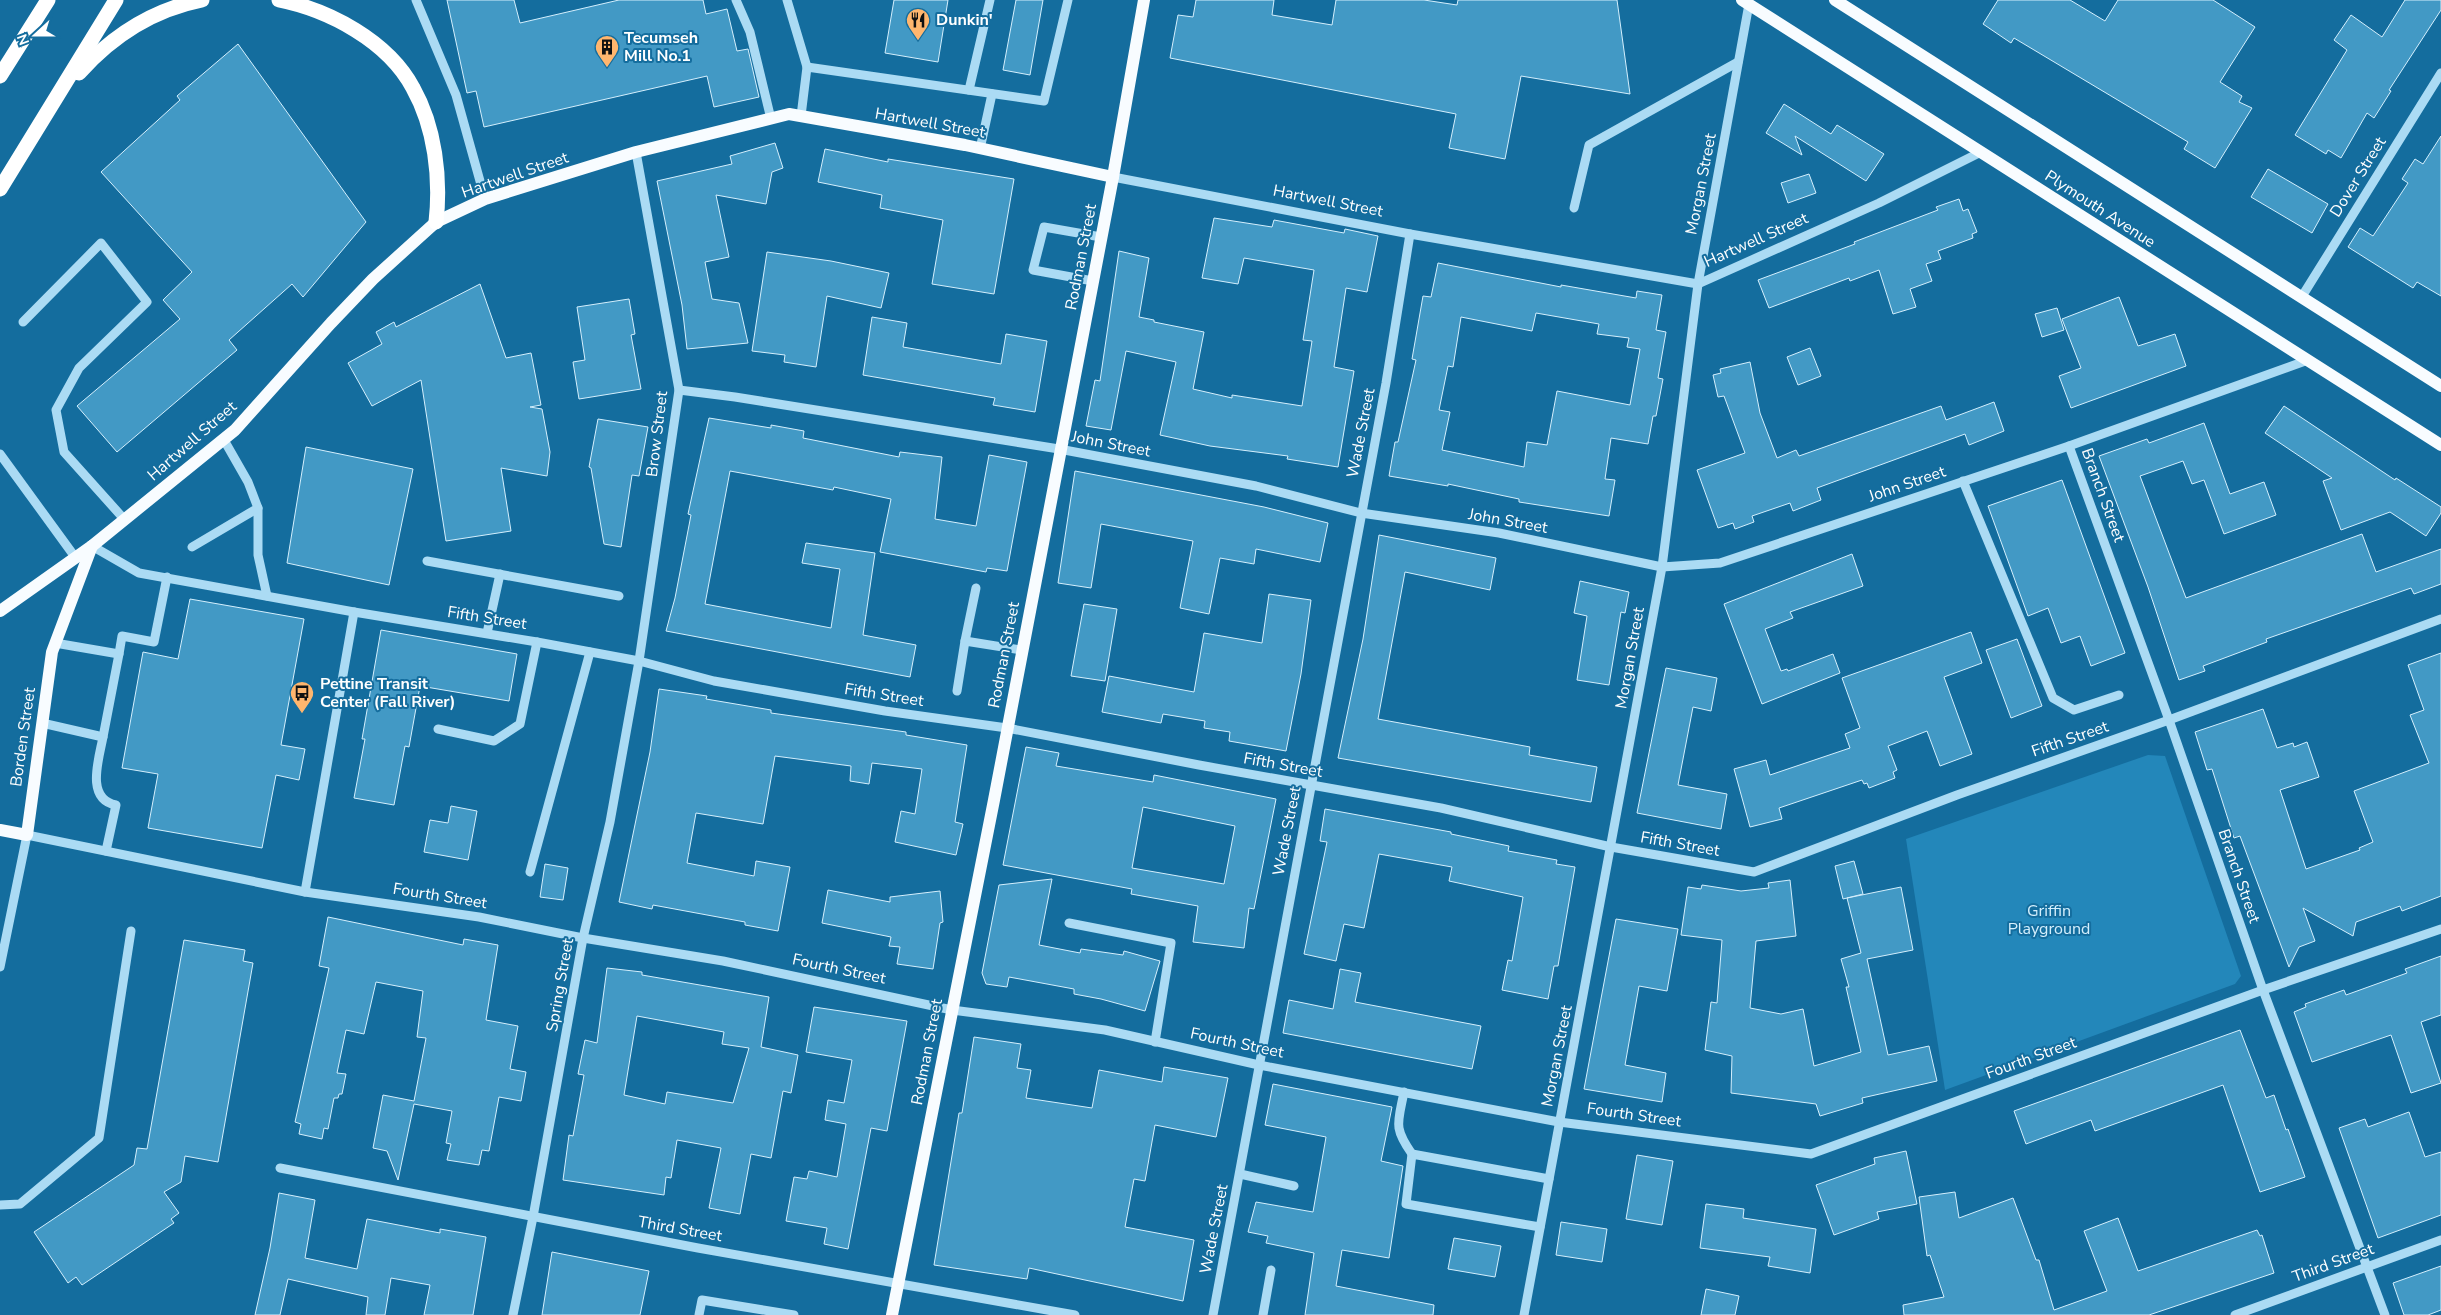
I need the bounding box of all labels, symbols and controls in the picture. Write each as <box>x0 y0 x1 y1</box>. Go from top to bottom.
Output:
restaurant icon: Dunkin' <box>905 7 931 41</box>
place label: Dunkin' <box>936 9 993 31</box>
north arrow <box>10 10 60 60</box>
place label: Tecumseh Mill No.1 <box>624 27 698 67</box>
text: N <box>13 31 34 48</box>
building icon: Tecumseh Mill No.1 <box>594 34 620 68</box>
street label: Hartwell Street <box>873 102 987 144</box>
street label: Morgan Street <box>1680 131 1722 237</box>
street label: Dover Street <box>2325 132 2392 221</box>
street label: Hartwell Street <box>459 146 572 204</box>
street label: Plymouth Avenue <box>2040 165 2160 253</box>
street label: Hartwell Street <box>1271 180 1385 223</box>
street label: Rodman Street <box>1060 202 1102 312</box>
street label: Hartwell Street <box>1701 207 1812 273</box>
street label: Wade Street <box>1342 386 1381 480</box>
street label: Brow Street <box>641 389 673 478</box>
street label: Hartwell Street <box>143 396 242 486</box>
street label: John Street <box>1069 425 1153 463</box>
street label: Branch Street <box>2076 445 2130 545</box>
street label: John Street <box>1865 460 1949 508</box>
street label: John Street <box>1466 503 1550 539</box>
street label: Rodman Street <box>983 600 1025 710</box>
street label: Fifth Street <box>446 601 529 635</box>
street label: Morgan Street <box>1610 605 1650 711</box>
place label: Pettine Transit Center (Fall River) <box>320 673 456 713</box>
street label: Fifth Street <box>843 678 926 712</box>
bus stop icon: Pettine Transit Center (Fall River) <box>289 680 315 714</box>
street label: Borden Street <box>5 686 41 788</box>
street label: Fifth Street <box>2029 715 2112 762</box>
street label: Fifth Street <box>1242 747 1325 783</box>
street label: Wade Street <box>1268 784 1307 878</box>
street label: Fifth Street <box>1639 826 1722 862</box>
street label: Branch Street <box>2213 826 2266 926</box>
street label: Fourth Street <box>391 878 489 914</box>
park label: Griffin Playground <box>2008 900 2090 940</box>
street label: Spring Street <box>541 936 579 1034</box>
street label: Fourth Street <box>790 948 888 990</box>
street label: Rodman Street <box>906 997 948 1107</box>
street label: Morgan Street <box>1536 1003 1578 1109</box>
street label: Fourth Street <box>1188 1022 1286 1064</box>
street label: Fourth Street <box>1983 1031 2080 1085</box>
street label: Fourth Street <box>1585 1097 1683 1133</box>
street label: Wade Street <box>1195 1182 1234 1276</box>
street label: Third Street <box>636 1211 724 1247</box>
street label: Third Street <box>2289 1238 2377 1288</box>

